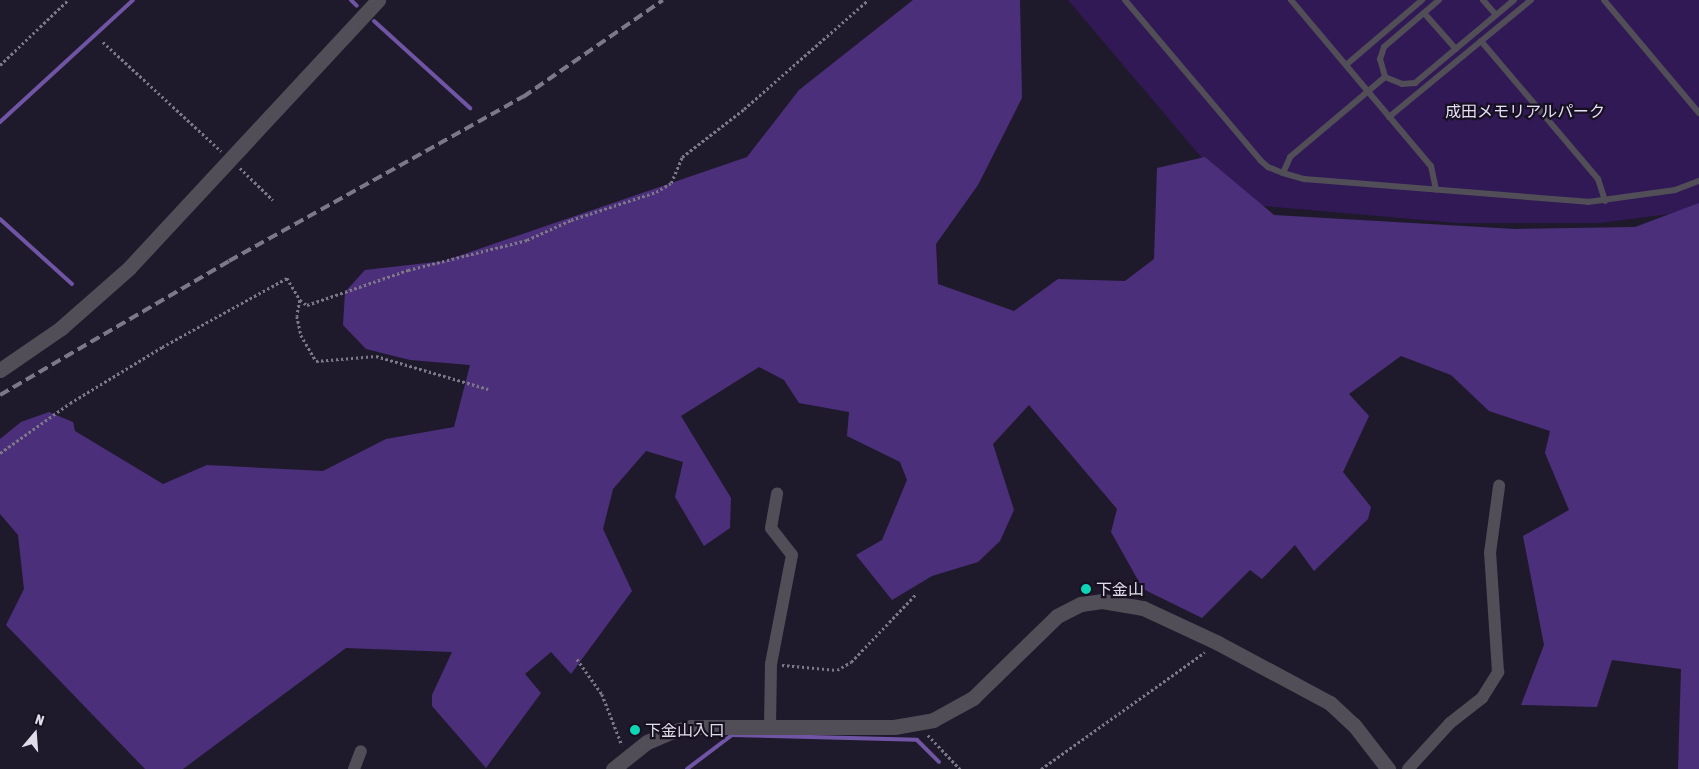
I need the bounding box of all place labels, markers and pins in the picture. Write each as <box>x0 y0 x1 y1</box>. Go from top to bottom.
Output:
place label: 下金山 <box>1096 579 1144 599</box>
marker: 下金山 <box>1080 583 1092 595</box>
place label: 下金山入口 <box>645 720 725 740</box>
marker: 下金山入口 <box>629 724 641 736</box>

